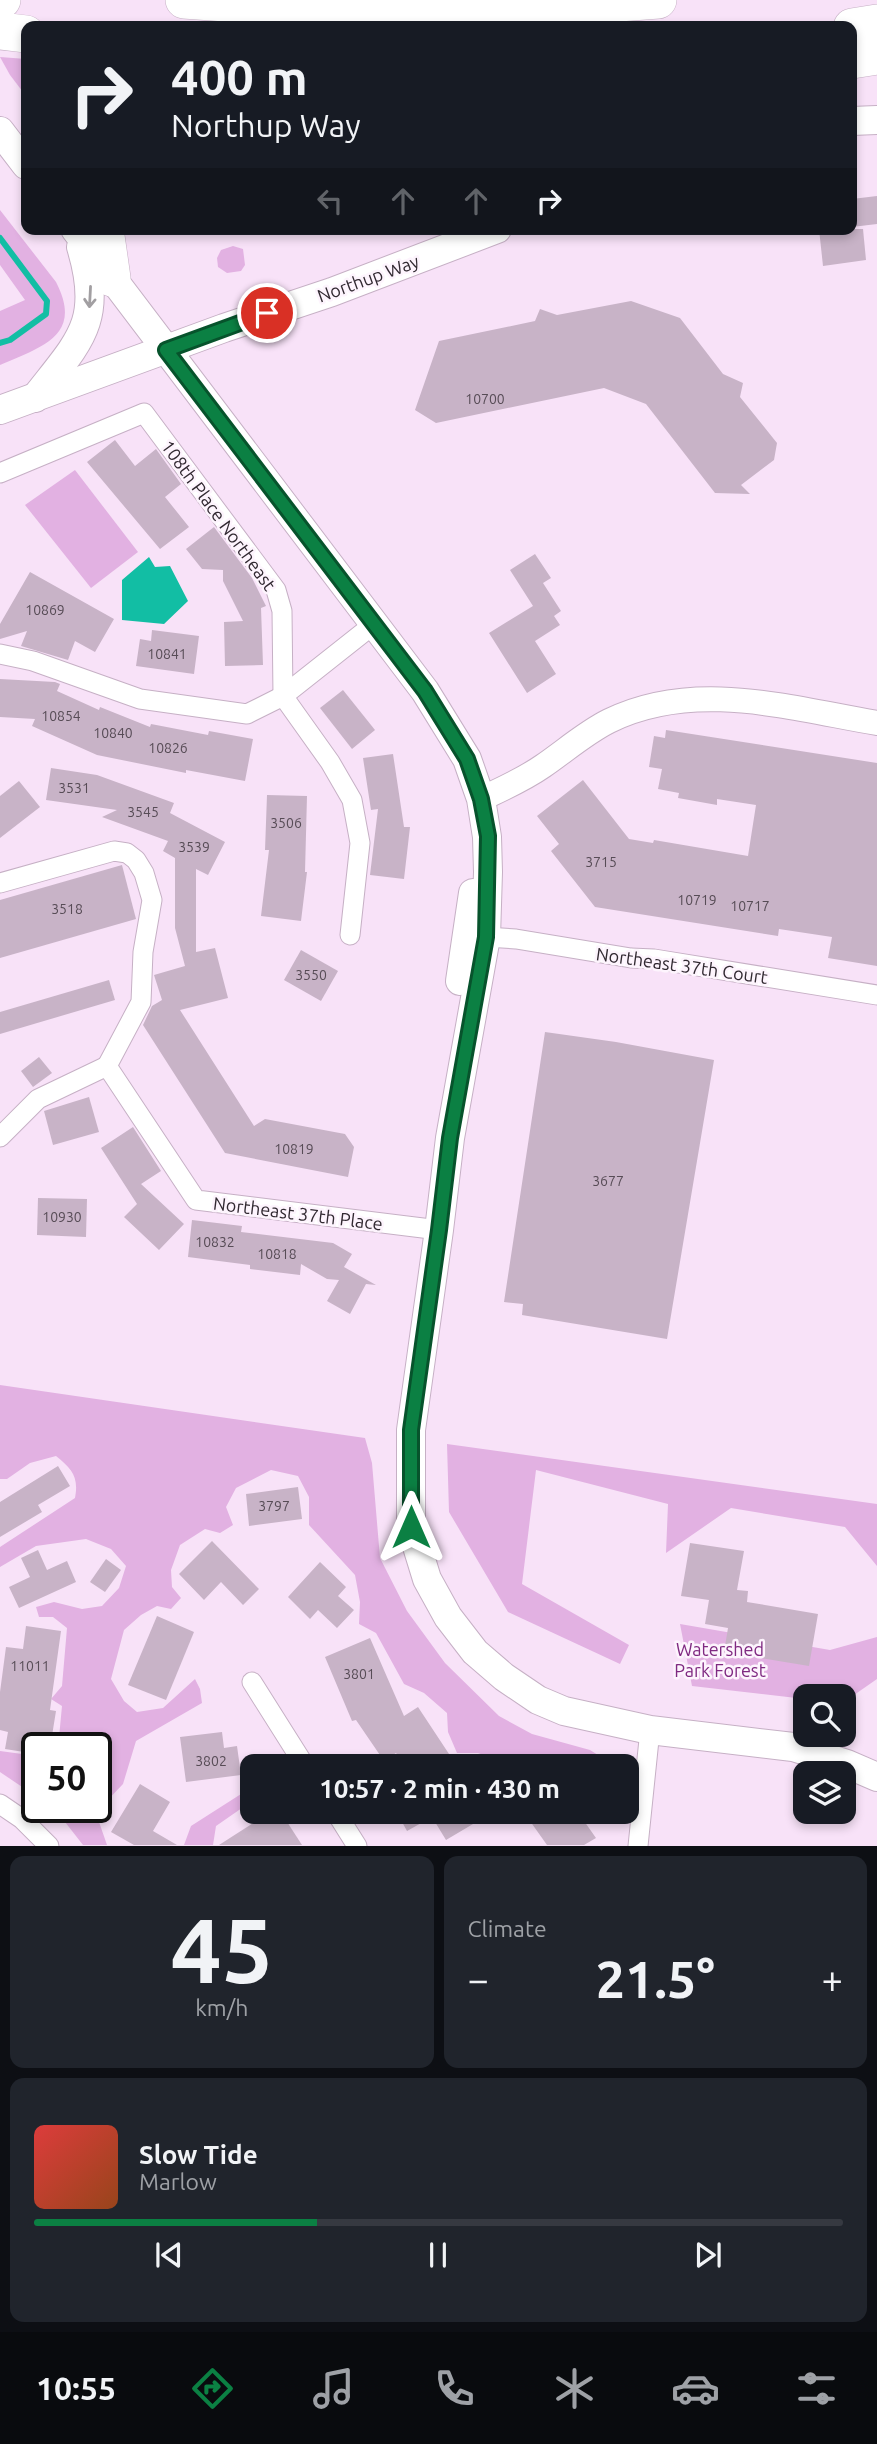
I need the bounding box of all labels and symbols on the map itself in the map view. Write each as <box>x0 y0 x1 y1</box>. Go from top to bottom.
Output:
street label: Northup Way <box>314 250 422 306</box>
pin <box>237 283 297 343</box>
one-way arrow <box>83 285 96 308</box>
house number: 10700 <box>465 391 505 407</box>
street label: 108th Place Northeast <box>158 436 280 594</box>
house number: 10869 <box>25 602 65 618</box>
house number: 10841 <box>147 646 187 662</box>
house number: 10854 <box>41 708 81 724</box>
house number: 10840 <box>93 725 133 741</box>
house number: 10826 <box>148 740 188 756</box>
house number: 3531 <box>58 780 90 796</box>
house number: 3545 <box>127 804 159 820</box>
house number: 3506 <box>270 815 302 831</box>
house number: 3539 <box>178 839 210 855</box>
house number: 3715 <box>585 854 617 870</box>
house number: 10719 <box>677 892 717 908</box>
house number: 10717 <box>730 898 770 914</box>
house number: 3518 <box>51 901 83 917</box>
street label: Northeast 37th Court <box>595 943 769 987</box>
house number: 3550 <box>295 967 327 983</box>
house number: 10819 <box>274 1141 314 1157</box>
house number: 3677 <box>592 1173 624 1189</box>
street label: Northeast 37th Place <box>212 1193 384 1233</box>
house number: 10930 <box>42 1209 82 1225</box>
house number: 10832 <box>195 1234 235 1250</box>
house number: 10818 <box>257 1246 297 1262</box>
position arrow <box>374 1490 448 1564</box>
house number: 3797 <box>258 1498 290 1514</box>
park label: Watershed Park Forest <box>674 1639 766 1680</box>
house number: 11011 <box>10 1658 50 1674</box>
house number: 3801 <box>343 1666 375 1682</box>
speed limit sign: 50 <box>21 1732 112 1823</box>
house number: 3802 <box>195 1753 227 1769</box>

